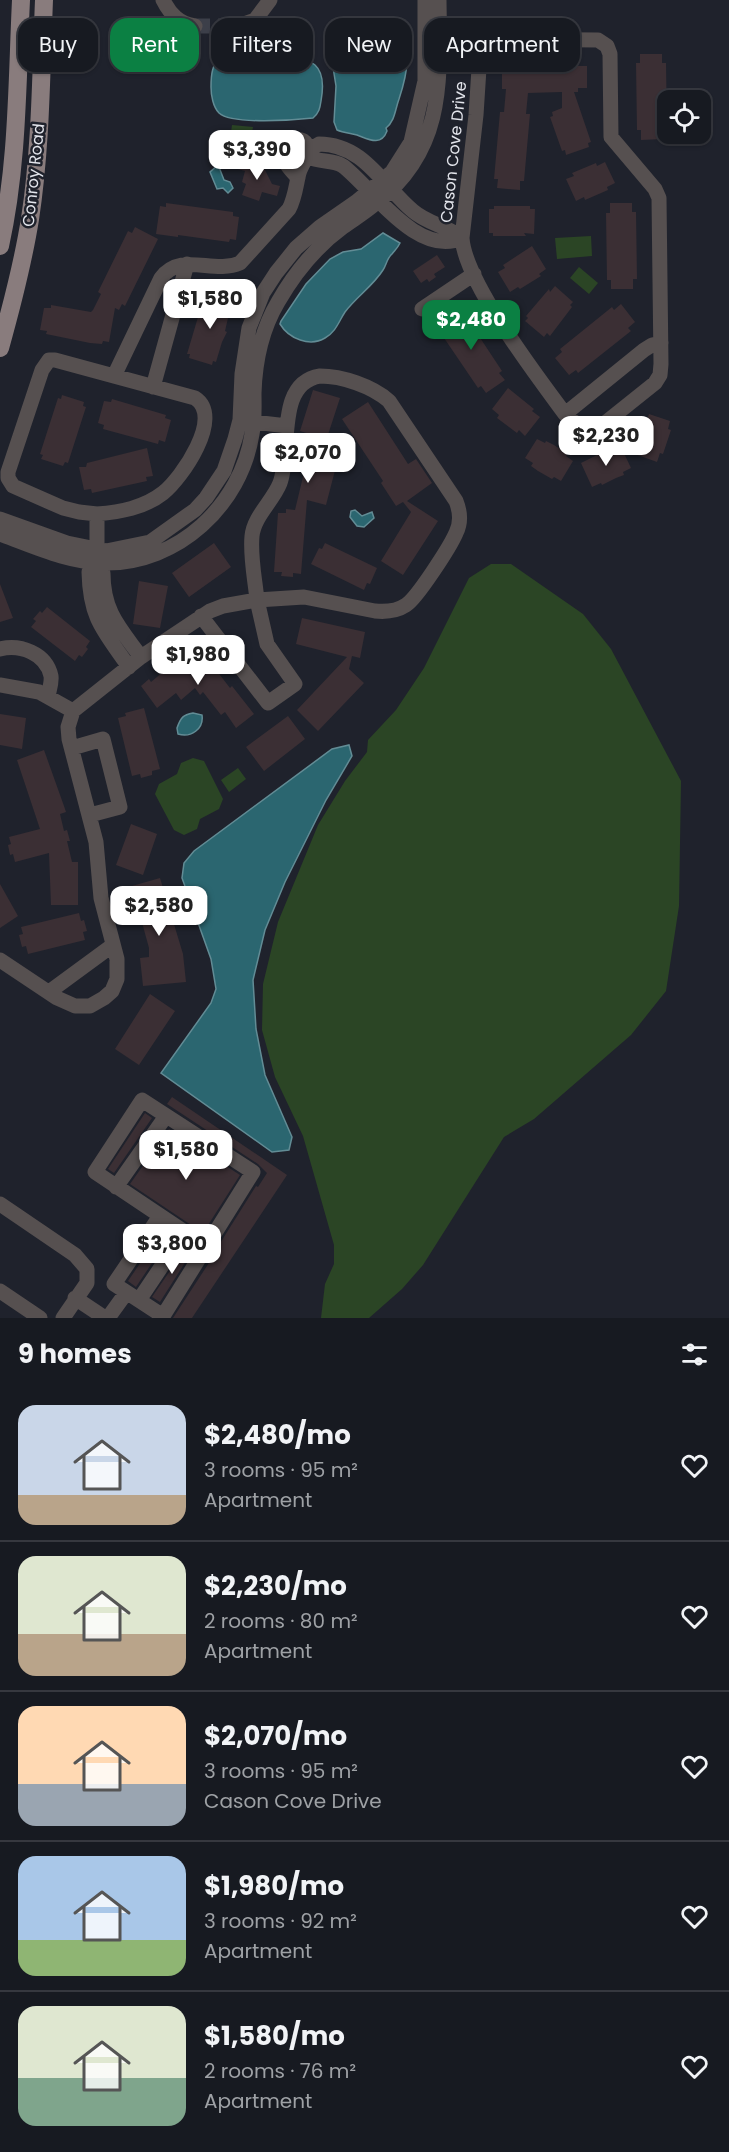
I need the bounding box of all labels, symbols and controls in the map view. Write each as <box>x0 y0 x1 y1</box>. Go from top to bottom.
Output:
chip: Buy <box>18 18 98 72</box>
chip: Rent <box>110 18 199 72</box>
chip: Filters <box>211 18 313 72</box>
chip: New <box>325 18 412 72</box>
chip: Apartment <box>424 18 580 72</box>
street label: Cason Cove Drive <box>435 80 472 224</box>
map controls <box>657 90 711 144</box>
button: locate <box>657 90 711 144</box>
street label: Conroy Road <box>17 122 50 228</box>
pin: $3,390 <box>208 130 306 181</box>
text: $3,390 <box>223 135 291 163</box>
pin: $1,580 <box>161 279 259 330</box>
text: $1,580 <box>177 284 243 312</box>
pin: $2,480 <box>422 300 520 351</box>
text: $2,480 <box>436 305 506 333</box>
pin: $2,230 <box>557 416 655 467</box>
text: $2,230 <box>573 421 639 449</box>
pin: $2,070 <box>259 433 357 484</box>
text: $2,070 <box>274 438 342 466</box>
pin: $1,980 <box>149 635 247 686</box>
text: $1,980 <box>166 640 230 668</box>
pin: $2,580 <box>110 886 208 937</box>
text: $2,580 <box>124 891 194 919</box>
pin: $1,580 <box>137 1130 235 1181</box>
text: $1,580 <box>153 1135 219 1163</box>
pin: $3,800 <box>123 1224 221 1275</box>
text: $3,800 <box>137 1229 207 1257</box>
text: 9 homes <box>18 1336 132 1372</box>
icon: filters <box>678 1338 711 1371</box>
text: $2,480/mo <box>204 1417 351 1453</box>
icon: home <box>66 1429 138 1501</box>
icon: heart <box>678 1449 711 1482</box>
text: 3 rooms · 95 m² <box>204 1456 358 1484</box>
text: Apartment <box>204 1486 312 1514</box>
text: $2,230/mo <box>204 1568 347 1604</box>
icon: home <box>66 1580 138 1652</box>
icon: heart <box>678 1600 711 1633</box>
text: 2 rooms · 80 m² <box>204 1607 358 1635</box>
text: Apartment <box>204 1637 312 1665</box>
text: $2,070/mo <box>204 1718 347 1754</box>
icon: home <box>66 1730 138 1802</box>
icon: heart <box>678 1750 711 1783</box>
text: 3 rooms · 95 m² <box>204 1757 358 1785</box>
text: Cason Cove Drive <box>204 1787 382 1815</box>
text: $1,980/mo <box>204 1868 344 1904</box>
icon: home <box>66 1880 138 1952</box>
icon: heart <box>678 1900 711 1933</box>
text: 3 rooms · 92 m² <box>204 1907 357 1935</box>
text: Apartment <box>204 1937 312 1965</box>
text: $1,580/mo <box>204 2018 345 2054</box>
icon: home <box>66 2030 138 2102</box>
icon: heart <box>678 2050 711 2083</box>
text: 2 rooms · 76 m² <box>204 2057 356 2085</box>
text: Apartment <box>204 2087 312 2115</box>

